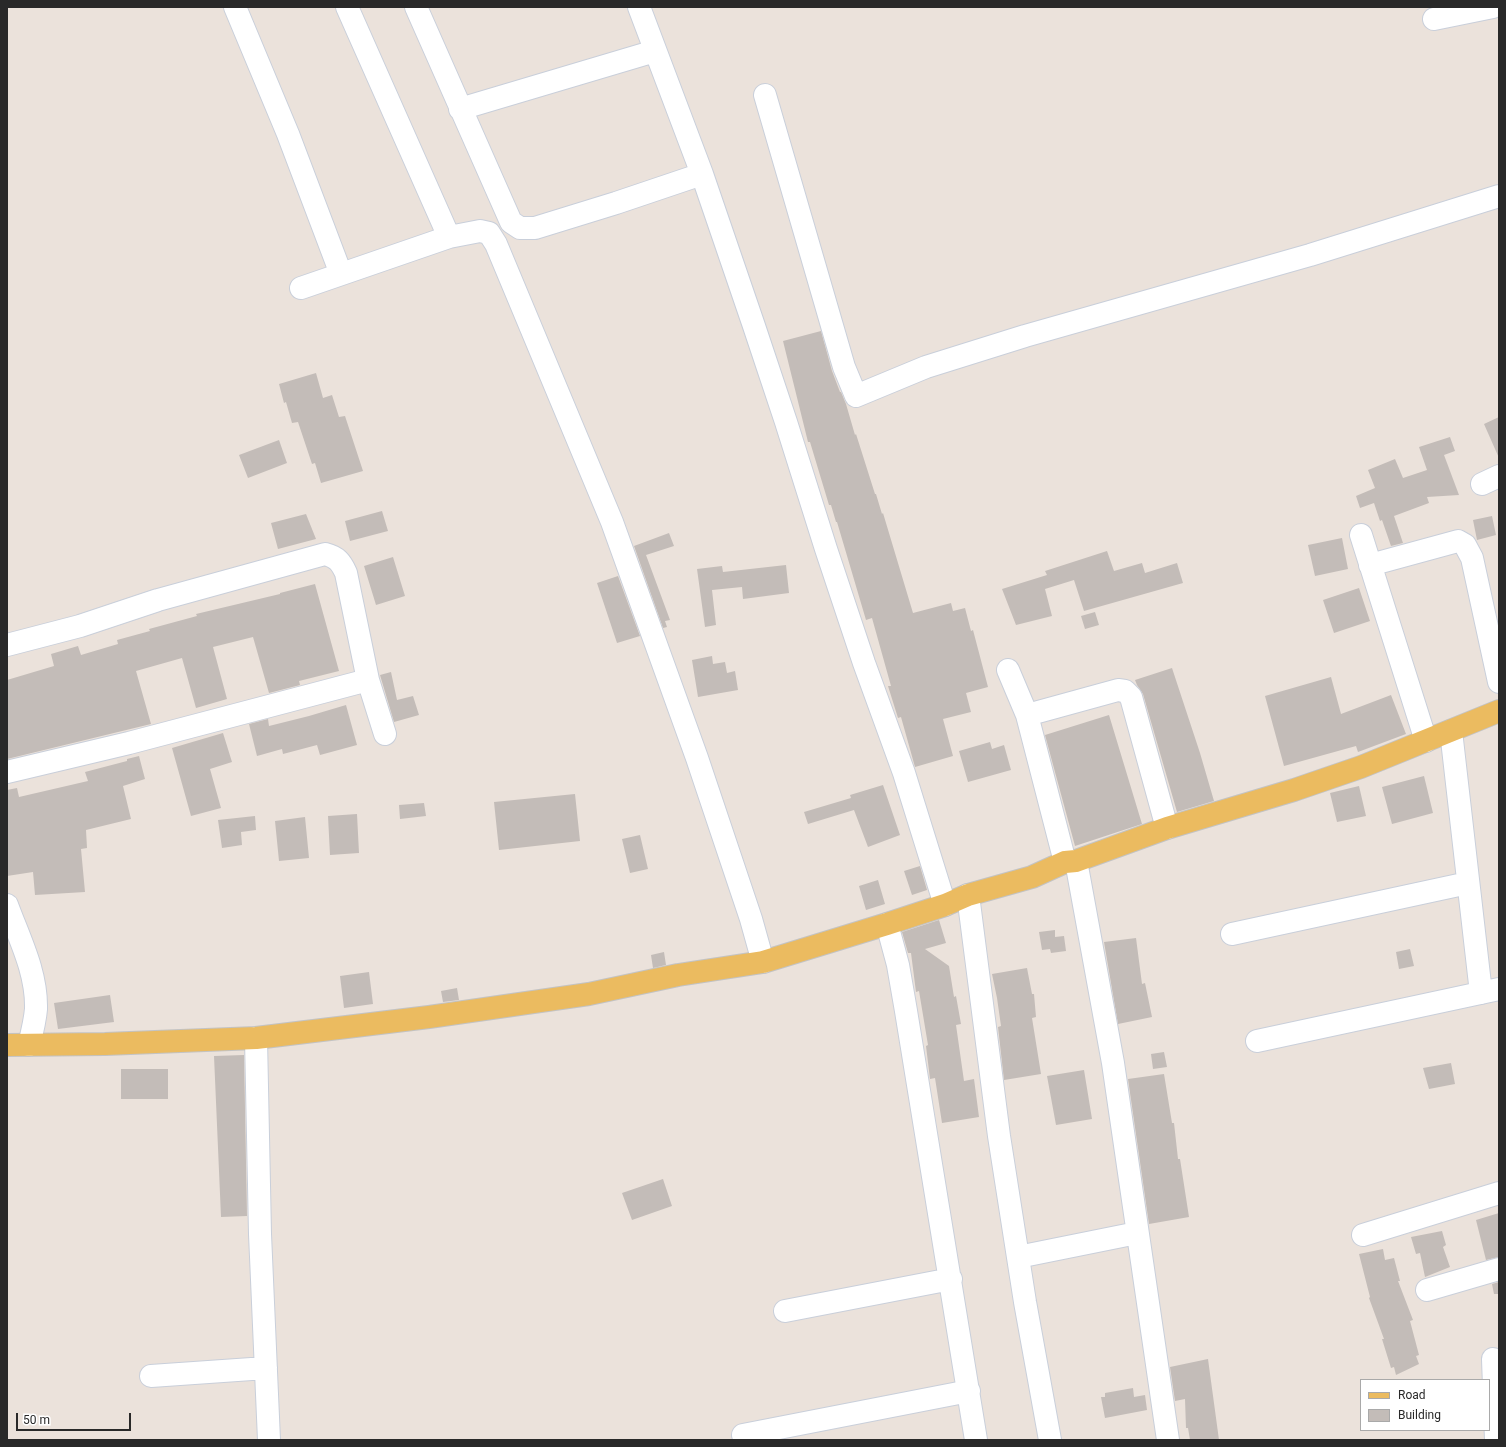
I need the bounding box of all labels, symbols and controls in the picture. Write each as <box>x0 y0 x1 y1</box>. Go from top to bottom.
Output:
legend <box>1360 1379 1490 1431</box>
text: Road <box>1398 1388 1426 1402</box>
scale bar <box>18 1405 133 1431</box>
text: Building <box>1398 1408 1441 1422</box>
text: 50 m <box>23 1413 50 1427</box>

